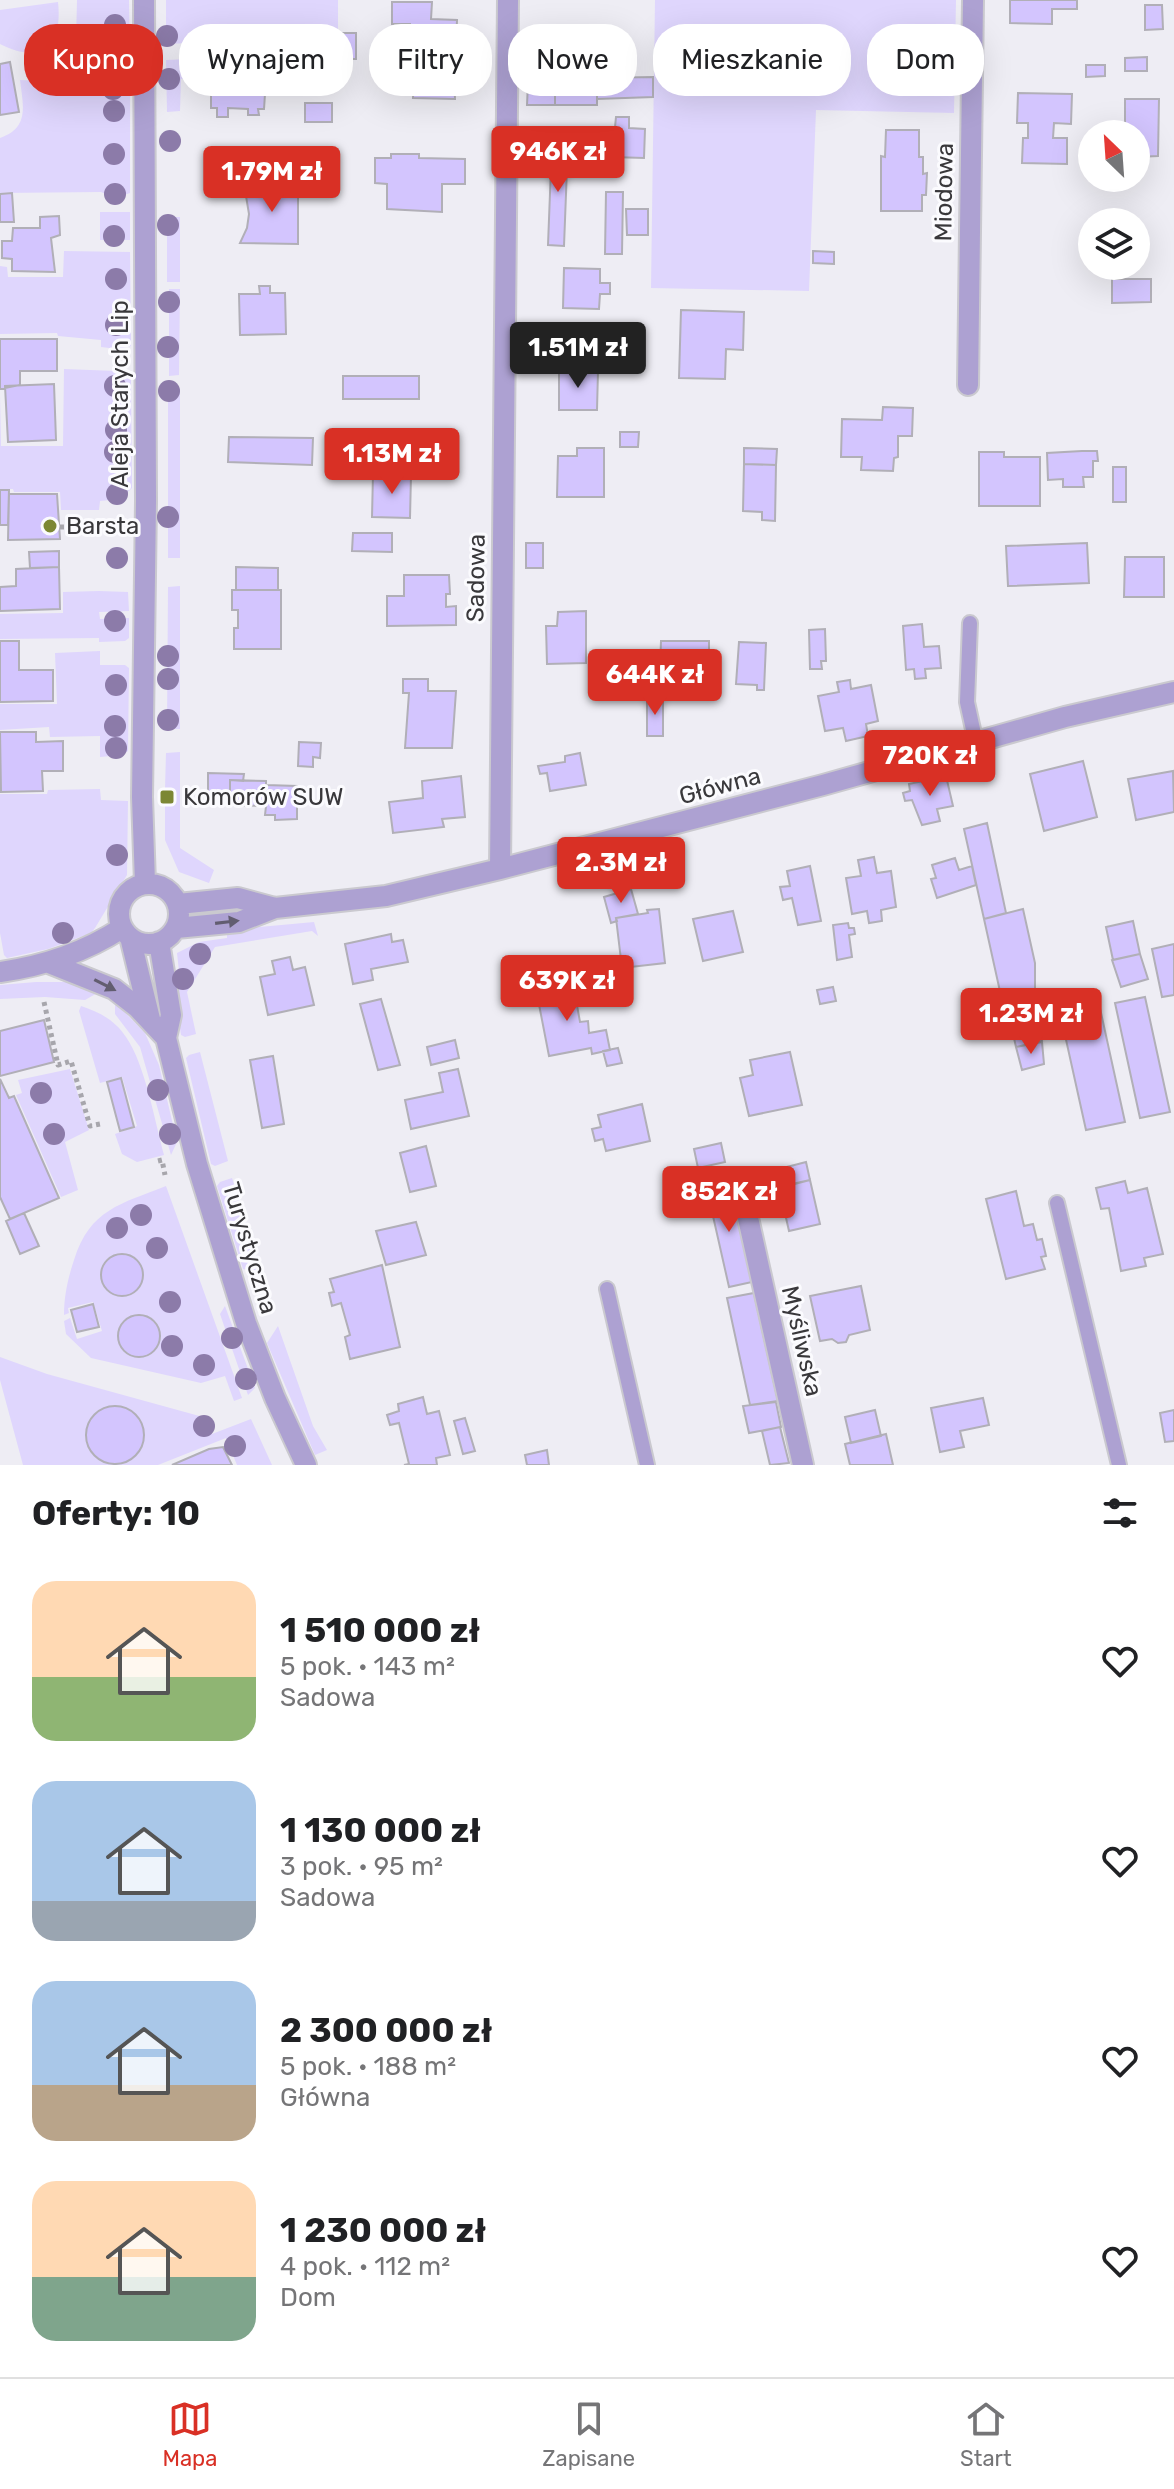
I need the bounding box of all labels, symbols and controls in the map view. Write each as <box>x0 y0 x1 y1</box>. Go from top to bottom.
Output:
chip: Kupno <box>24 24 163 96</box>
chip: Wynajem <box>179 24 353 96</box>
chip: Filtry <box>369 24 492 96</box>
chip: Nowe <box>508 24 637 96</box>
chip: Mieszkanie <box>653 24 851 96</box>
chip: Dom <box>867 24 984 96</box>
north arrow <box>1078 120 1150 192</box>
map controls <box>1078 120 1150 280</box>
pin: 946K zł <box>484 126 632 194</box>
text: 946K zł <box>509 136 607 167</box>
street label: Miodowa <box>929 143 959 241</box>
pin: 1.79M zł <box>189 146 355 214</box>
text: 1.79M zł <box>221 156 323 187</box>
button: layers <box>1078 208 1150 280</box>
street label: Aleja Starych Lip <box>106 300 134 488</box>
pin: 1.51M zł <box>495 322 661 390</box>
text: 1.51M zł <box>528 332 628 363</box>
pin: 1.13M zł <box>309 428 475 496</box>
text: 1.13M zł <box>342 438 442 469</box>
place label: Barsta <box>66 512 139 540</box>
marker: Barsta <box>41 517 59 535</box>
street label: Sadowa <box>461 534 491 622</box>
pin: 644K zł <box>581 649 729 717</box>
text: 644K zł <box>606 659 704 690</box>
pin: 720K zł <box>856 730 1004 798</box>
text: 720K zł <box>882 740 978 771</box>
street label: Główna <box>676 762 764 810</box>
place label: Komorów SUW <box>183 783 344 811</box>
marker: Komorów SUW <box>158 788 176 806</box>
pin: 2.3M zł <box>547 837 695 905</box>
text: 2.3M zł <box>575 847 667 878</box>
one-way arrow <box>215 916 240 929</box>
pin: 639K zł <box>493 955 641 1023</box>
text: 639K zł <box>519 965 615 996</box>
one-way arrow <box>94 978 117 991</box>
pin: 1.23M zł <box>948 988 1114 1056</box>
text: 1.23M zł <box>979 998 1083 1029</box>
pin: 852K zł <box>655 1166 803 1234</box>
text: 852K zł <box>680 1176 778 1207</box>
street label: Turystyczna <box>217 1179 283 1317</box>
street label: Myśliwska <box>776 1283 828 1399</box>
icon: filters <box>1098 1491 1142 1535</box>
text: Oferty: 10 <box>32 1493 200 1534</box>
text: 1 510 000 zł <box>280 1610 480 1651</box>
icon: home <box>96 1613 192 1709</box>
icon: heart <box>1098 1639 1142 1683</box>
text: 5 pok. · 143 m² <box>280 1651 455 1682</box>
text: Sadowa <box>280 1682 375 1713</box>
text: 1 130 000 zł <box>280 1810 481 1851</box>
icon: home <box>96 1813 192 1909</box>
icon: heart <box>1098 1839 1142 1883</box>
text: 3 pok. · 95 m² <box>280 1851 443 1882</box>
text: Sadowa <box>280 1882 375 1913</box>
text: 2 300 000 zł <box>280 2010 492 2051</box>
icon: home <box>96 2013 192 2109</box>
icon: heart <box>1098 2039 1142 2083</box>
text: 5 pok. · 188 m² <box>280 2051 456 2082</box>
text: Główna <box>280 2082 370 2113</box>
text: 1 230 000 zł <box>280 2210 486 2251</box>
icon: home <box>96 2213 192 2309</box>
icon: heart <box>1098 2239 1142 2283</box>
text: 4 pok. · 112 m² <box>280 2251 450 2282</box>
text: Dom <box>280 2282 336 2313</box>
tab: Mapa <box>162 2397 217 2472</box>
tab: Zapisane <box>542 2397 635 2472</box>
tab: Start <box>960 2397 1012 2472</box>

